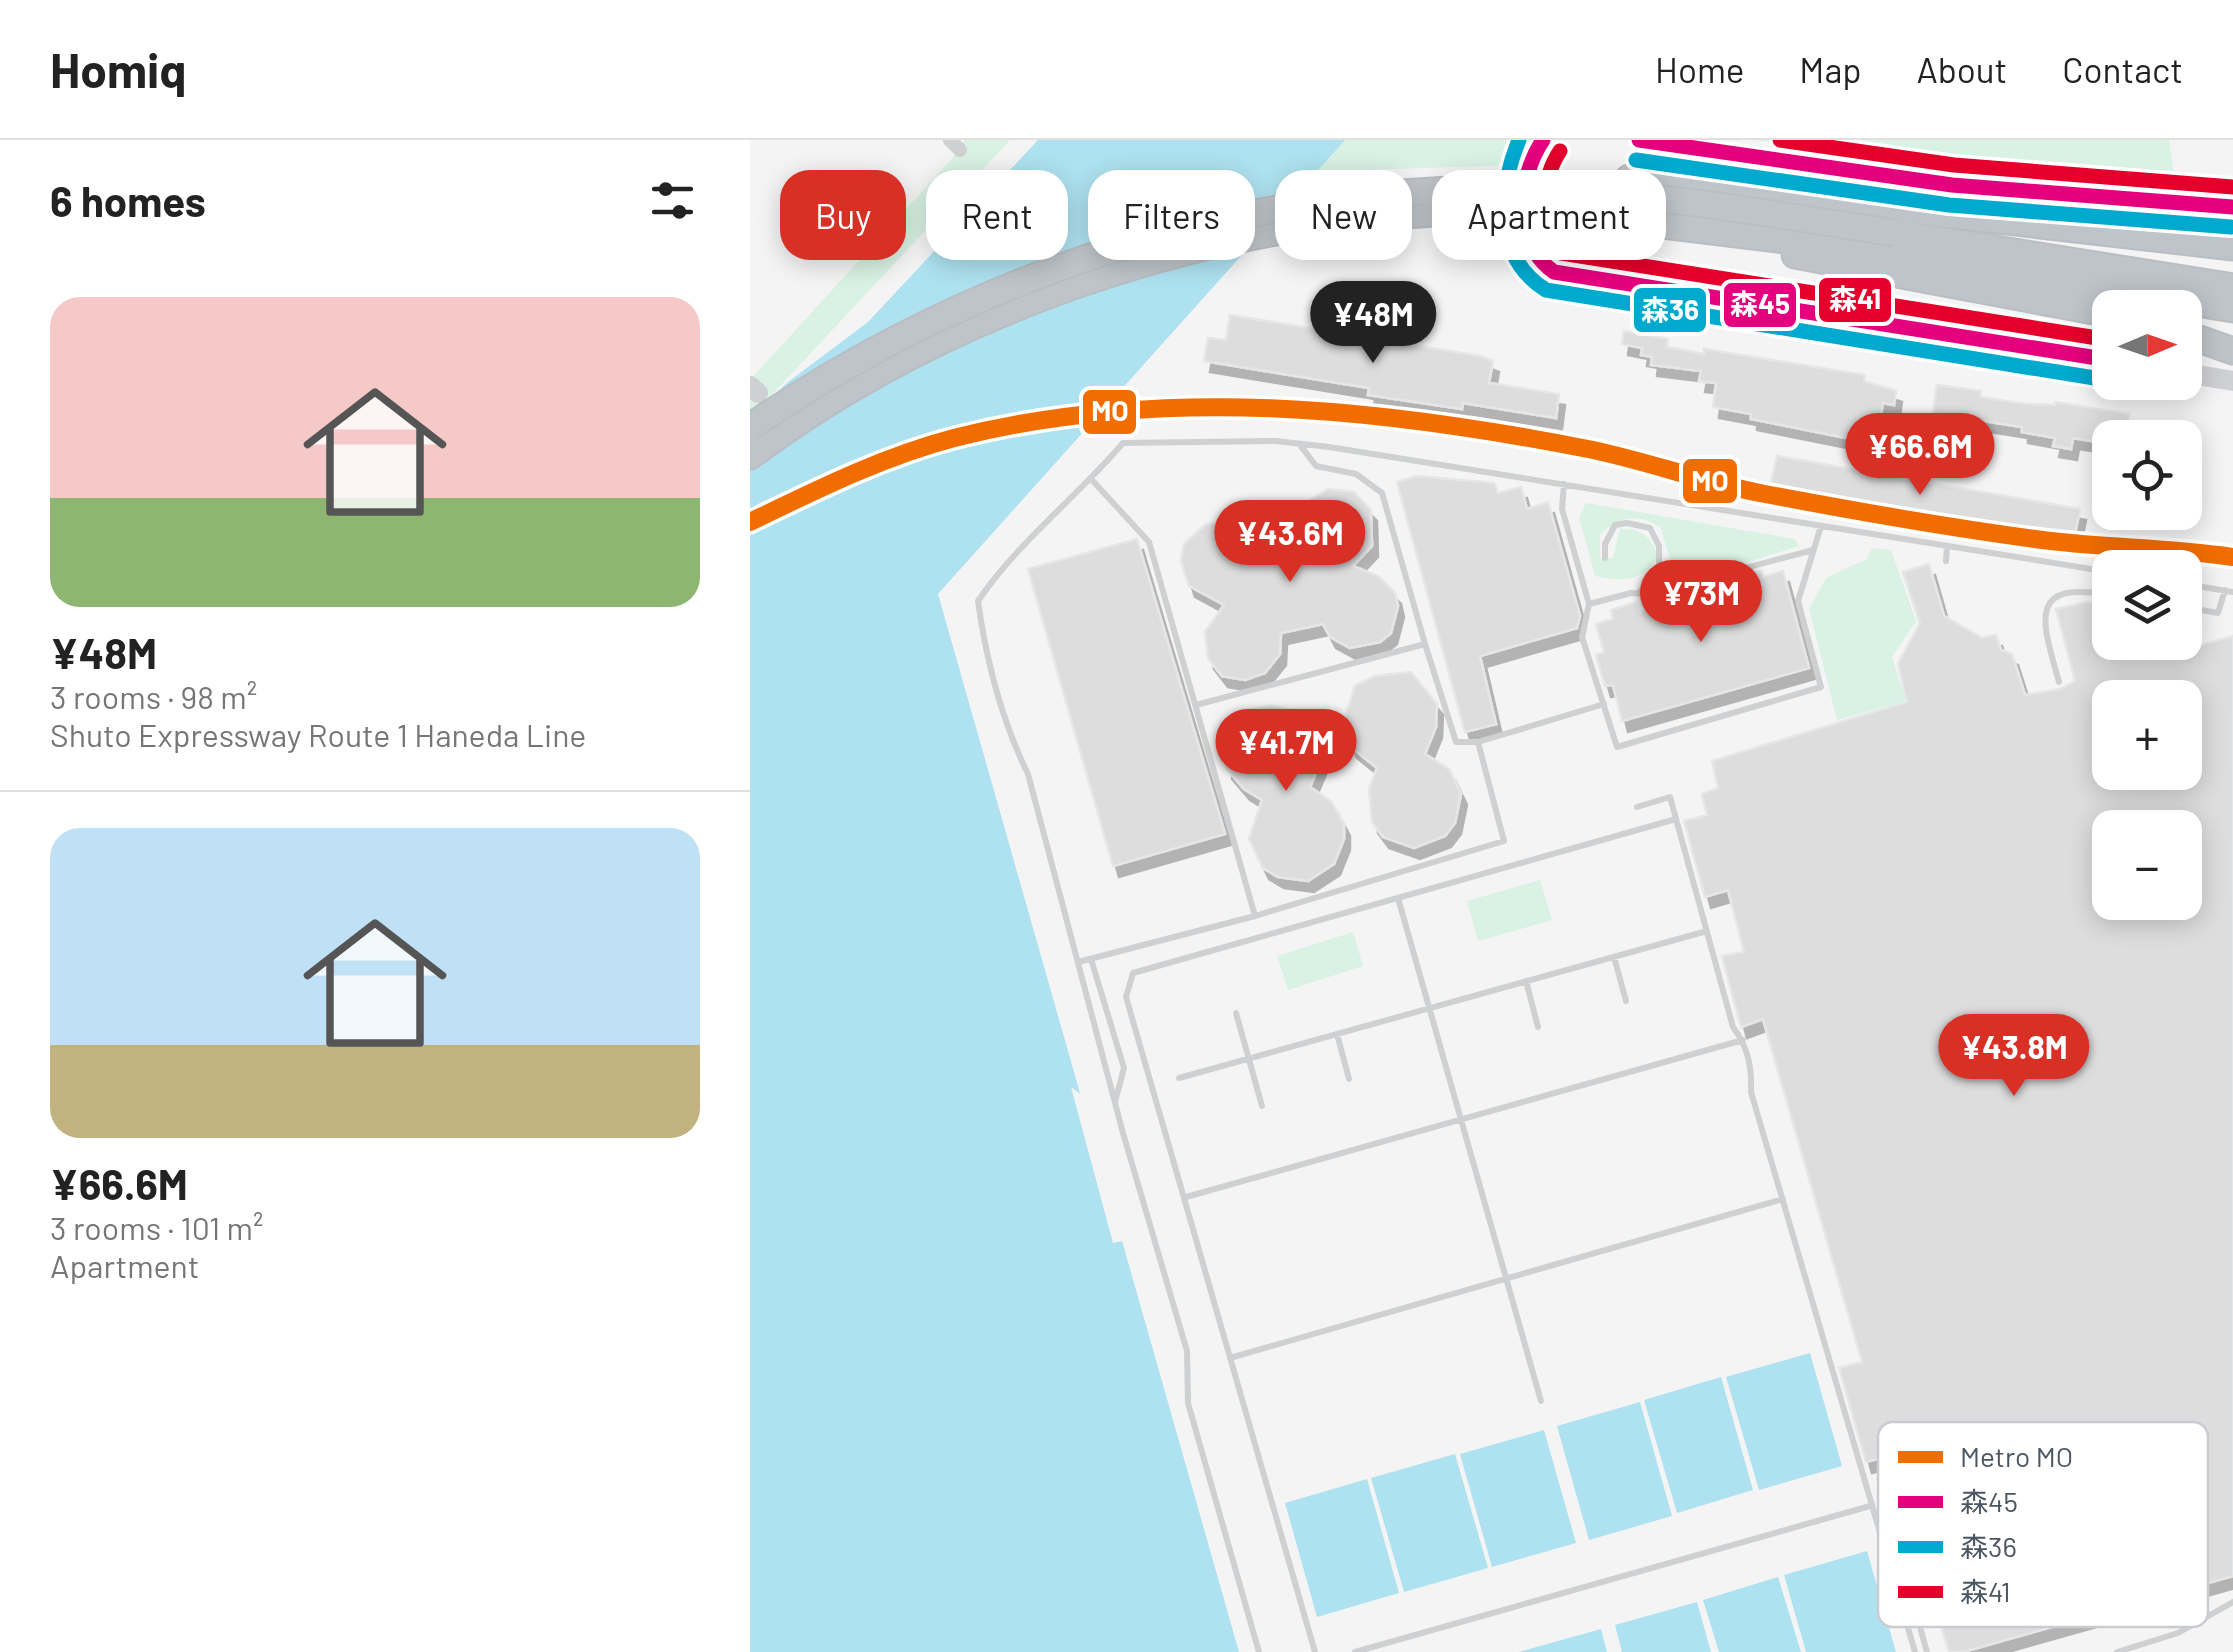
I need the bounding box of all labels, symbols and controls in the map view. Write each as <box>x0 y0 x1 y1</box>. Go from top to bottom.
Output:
text: Homiq <box>50 40 186 98</box>
text: Home <box>1655 48 1744 90</box>
text: Map <box>1799 48 1862 90</box>
text: About <box>1917 48 2007 90</box>
text: Contact <box>2062 48 2183 90</box>
chip: Buy <box>780 170 906 260</box>
chip: Rent <box>926 170 1068 260</box>
chip: Filters <box>1088 170 1255 260</box>
chip: New <box>1275 170 1412 260</box>
chip: Apartment <box>1432 170 1666 260</box>
icon: filters <box>645 173 700 228</box>
text: 6 homes <box>50 175 206 225</box>
line badge: 森41 <box>1817 276 1893 324</box>
pin: ¥48M <box>1314 281 1432 366</box>
line badge: 森45 <box>1722 281 1798 329</box>
text: 森41 <box>1829 281 1881 315</box>
line badge: 森36 <box>1632 286 1708 334</box>
text: 森45 <box>1730 286 1790 320</box>
north arrow <box>2092 290 2202 400</box>
map controls <box>2092 290 2202 920</box>
text: 森36 <box>1641 292 1699 326</box>
text: ¥48M <box>1332 294 1414 332</box>
icon: home <box>285 362 465 542</box>
line badge: MO <box>1081 388 1138 436</box>
text: MO <box>1091 393 1129 427</box>
pin: ¥66.6M <box>1839 413 2001 498</box>
button: locate <box>2092 420 2202 530</box>
text: ¥66.6M <box>1867 426 1973 464</box>
line badge: MO <box>1681 457 1739 505</box>
text: MO <box>1691 463 1729 497</box>
pin: ¥43.6M <box>1209 500 1371 585</box>
text: ¥43.6M <box>1236 513 1344 551</box>
button: layers <box>2092 550 2202 660</box>
pin: ¥73M <box>1642 560 1760 645</box>
text: ¥73M <box>1662 573 1740 611</box>
text: ¥48M <box>50 627 157 677</box>
text: 3 rooms · 98 m² <box>50 677 257 715</box>
button: + <box>2092 680 2202 790</box>
pin: ¥41.7M <box>1205 709 1367 794</box>
text: Shuto Expressway Route 1 Haneda Line <box>50 715 586 753</box>
text: ¥41.7M <box>1238 722 1334 760</box>
button: − <box>2092 810 2202 920</box>
icon: home <box>285 893 465 1073</box>
pin: ¥43.8M <box>1933 1014 2095 1099</box>
text: ¥43.8M <box>1960 1027 2068 1065</box>
text: ¥66.6M <box>50 1158 188 1208</box>
text: 3 rooms · 101 m² <box>50 1208 264 1246</box>
text: Apartment <box>50 1246 199 1284</box>
legend <box>1878 1422 2208 1627</box>
text: Metro MO <box>1960 1439 2073 1473</box>
text: 森45 <box>1960 1484 2018 1518</box>
text: 森36 <box>1960 1529 2017 1563</box>
text: 森41 <box>1960 1574 2011 1608</box>

